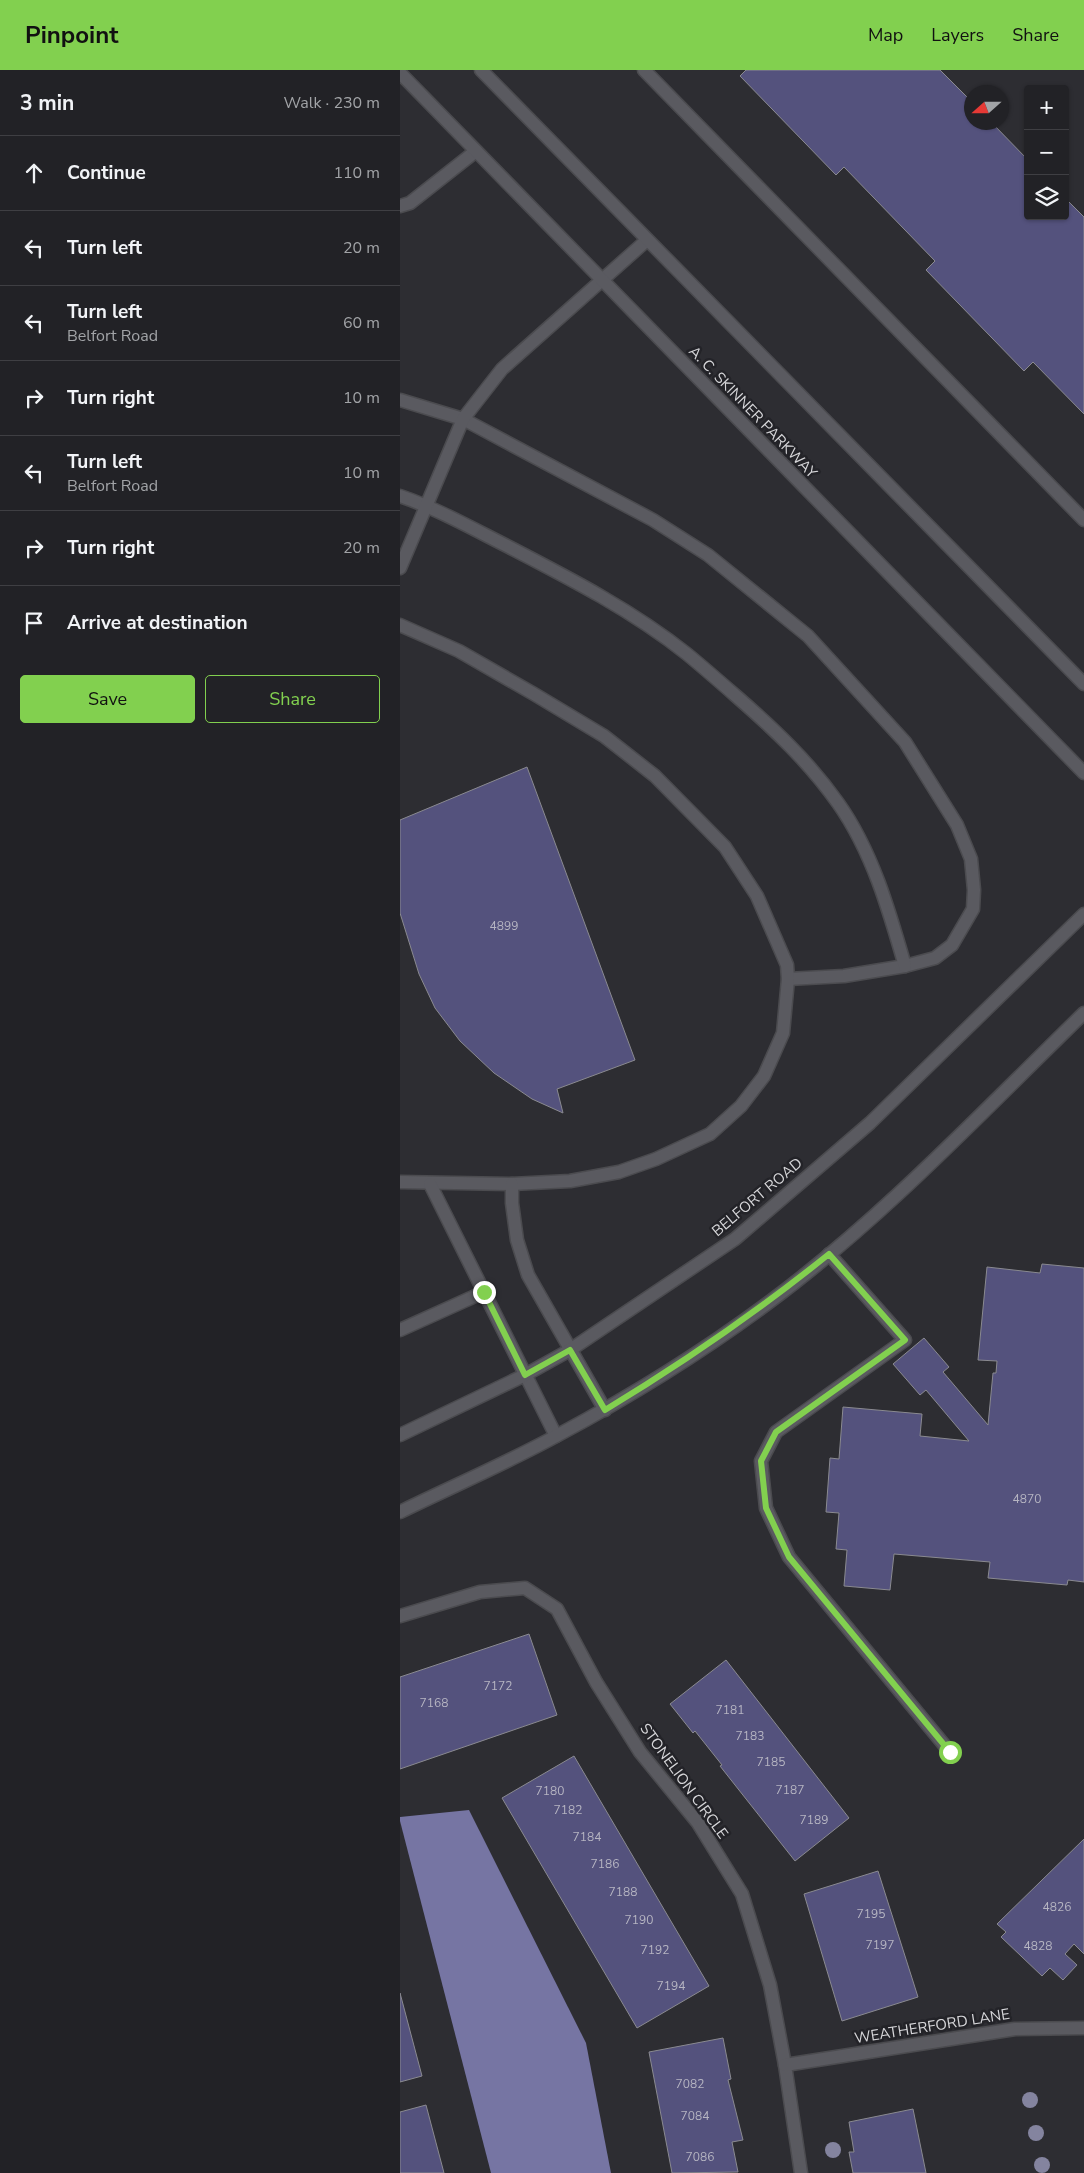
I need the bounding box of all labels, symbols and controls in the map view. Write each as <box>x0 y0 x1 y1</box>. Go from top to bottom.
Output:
text: Pinpoint <box>25 19 118 51</box>
text: Map <box>868 23 903 47</box>
text: Layers <box>931 23 984 47</box>
text: Share <box>1012 23 1059 47</box>
north arrow <box>964 85 1009 130</box>
map controls <box>1024 85 1069 220</box>
button: + <box>1024 85 1069 130</box>
text: 3 min <box>20 89 74 117</box>
text: Walk · 230 m <box>284 92 380 114</box>
button: − <box>1024 130 1069 175</box>
icon: ahead <box>20 159 48 187</box>
text: Continue <box>67 160 146 186</box>
text: 110 m <box>333 162 380 184</box>
button: layers <box>1024 175 1069 220</box>
icon: left <box>20 234 48 262</box>
text: Turn left <box>67 235 142 261</box>
text: 20 m <box>343 237 380 259</box>
text: Turn left <box>67 299 142 325</box>
icon: left <box>20 309 48 337</box>
text: 60 m <box>343 312 380 334</box>
text: Belfort Road <box>67 325 158 347</box>
street label: A. C. SKINNER PARKWAY <box>685 342 822 483</box>
icon: right <box>20 384 48 412</box>
text: Turn right <box>67 385 154 411</box>
text: 10 m <box>343 387 380 409</box>
text: Turn left <box>67 449 142 475</box>
icon: left <box>20 459 48 487</box>
text: 10 m <box>343 462 380 484</box>
text: Belfort Road <box>67 475 158 497</box>
icon: right <box>20 534 48 562</box>
text: Turn right <box>67 535 154 561</box>
text: 20 m <box>343 537 380 559</box>
icon: arrive <box>20 609 48 637</box>
text: Arrive at destination <box>67 610 248 636</box>
button: Save <box>20 675 195 723</box>
button: Share <box>205 675 380 723</box>
house number: 4899 <box>490 918 518 934</box>
street label: BELFORT ROAD <box>707 1153 807 1241</box>
route end <box>473 1281 496 1304</box>
house number: 4870 <box>1013 1491 1041 1507</box>
house number: 7172 <box>484 1678 512 1694</box>
house number: 7168 <box>420 1695 448 1711</box>
house number: 7181 <box>716 1702 744 1718</box>
street label: STONELION CIRCLE <box>635 1719 733 1843</box>
house number: 7183 <box>736 1728 764 1744</box>
route start <box>939 1741 962 1764</box>
house number: 7185 <box>757 1754 785 1770</box>
house number: 7187 <box>776 1782 804 1798</box>
house number: 7180 <box>536 1783 564 1799</box>
house number: 7182 <box>554 1802 582 1818</box>
house number: 7189 <box>800 1812 828 1828</box>
house number: 7184 <box>573 1829 601 1845</box>
house number: 7186 <box>591 1856 619 1872</box>
house number: 7188 <box>609 1884 637 1900</box>
house number: 4826 <box>1043 1899 1071 1915</box>
house number: 7195 <box>857 1906 885 1922</box>
house number: 7190 <box>625 1912 653 1928</box>
house number: 7197 <box>866 1937 894 1953</box>
house number: 4828 <box>1024 1938 1052 1954</box>
house number: 7192 <box>641 1942 669 1958</box>
house number: 7194 <box>657 1978 685 1994</box>
street label: WEATHERFORD LANE <box>853 2004 1011 2048</box>
house number: 7082 <box>676 2076 704 2092</box>
house number: 7084 <box>681 2108 709 2124</box>
house number: 7086 <box>686 2149 714 2165</box>

